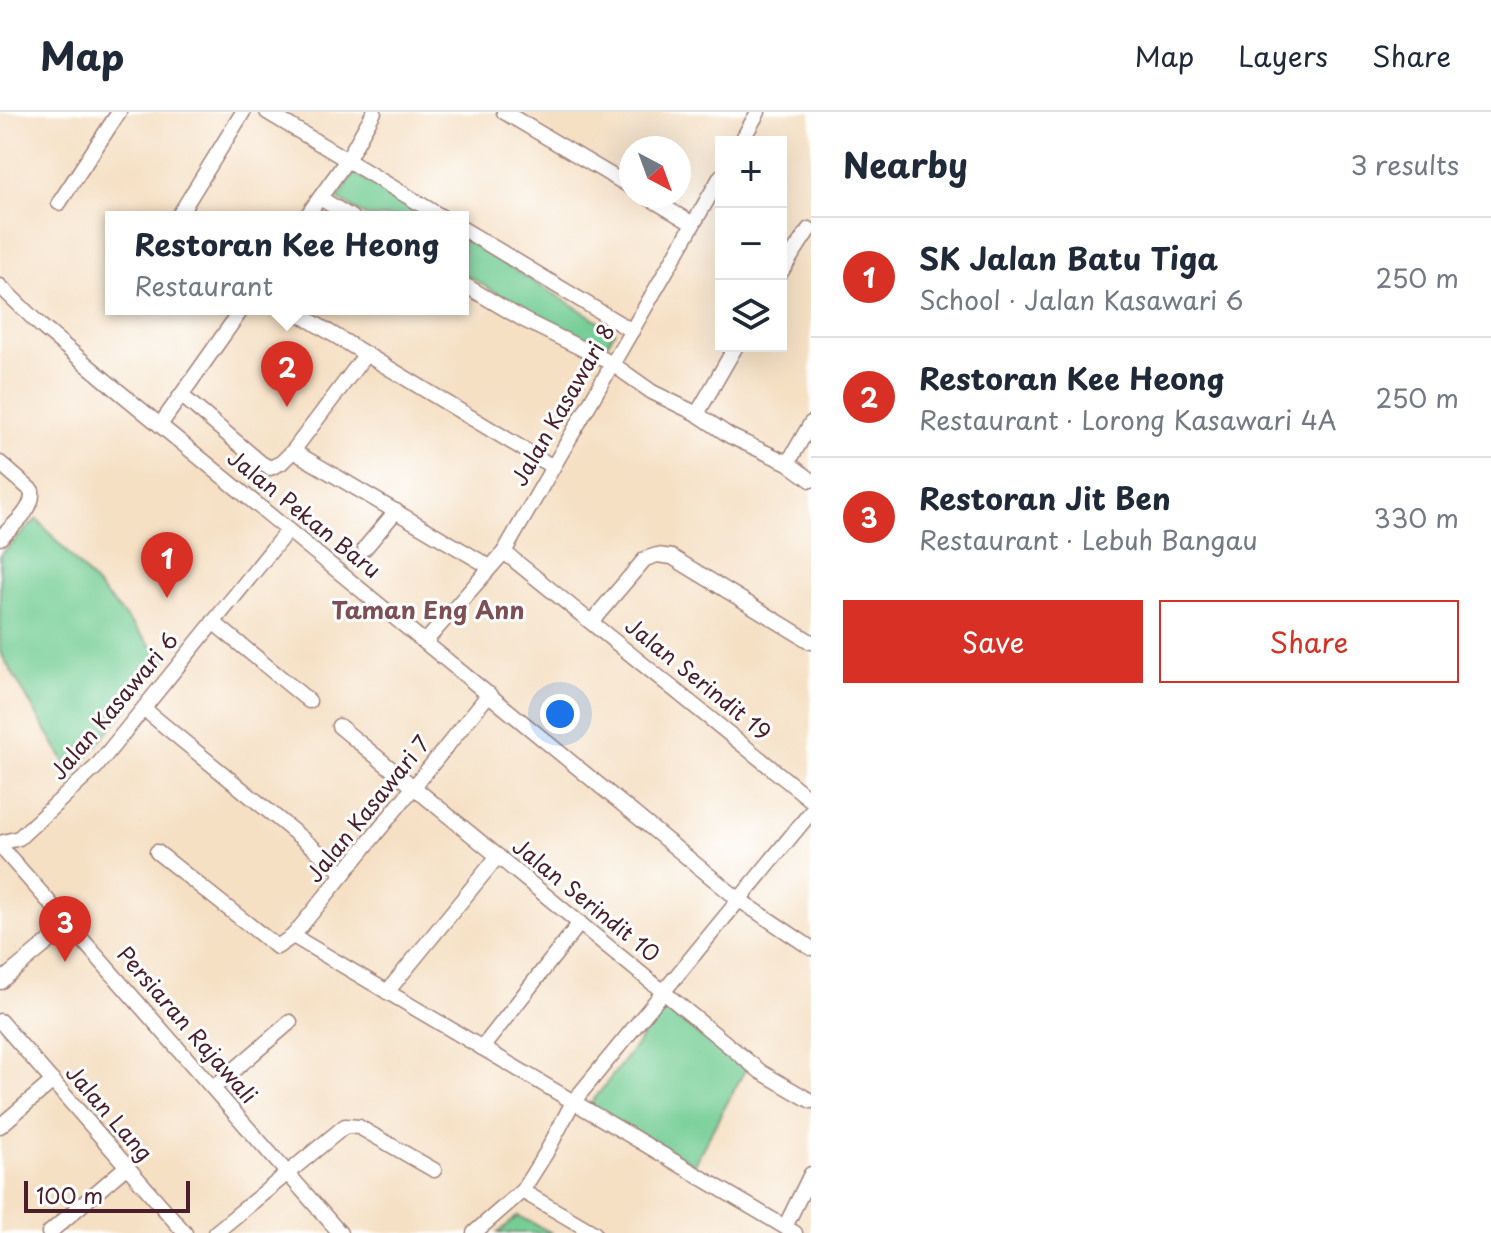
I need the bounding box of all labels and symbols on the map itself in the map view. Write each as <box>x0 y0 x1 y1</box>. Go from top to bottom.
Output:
north arrow <box>619 136 691 208</box>
street label: Jalan Kasawari 8 <box>502 317 622 492</box>
pin: 2 <box>261 341 313 407</box>
street label: Jalan Pekan Baru <box>221 441 389 585</box>
pin: 1 <box>141 532 193 598</box>
district label: Taman Eng Ann <box>332 591 524 627</box>
street label: Jalan Serindit 19 <box>619 609 779 747</box>
street label: Jalan Kasawari 6 <box>41 624 185 786</box>
your location <box>540 694 580 734</box>
street label: Jalan Kasawari 7 <box>297 727 437 889</box>
street label: Jalan Serindit 10 <box>506 829 668 969</box>
pin: 3 <box>39 896 91 962</box>
street label: Persiaran Rajawali <box>110 938 266 1110</box>
street label: Jalan Lang <box>59 1057 161 1167</box>
scale bar <box>24 1177 190 1213</box>

